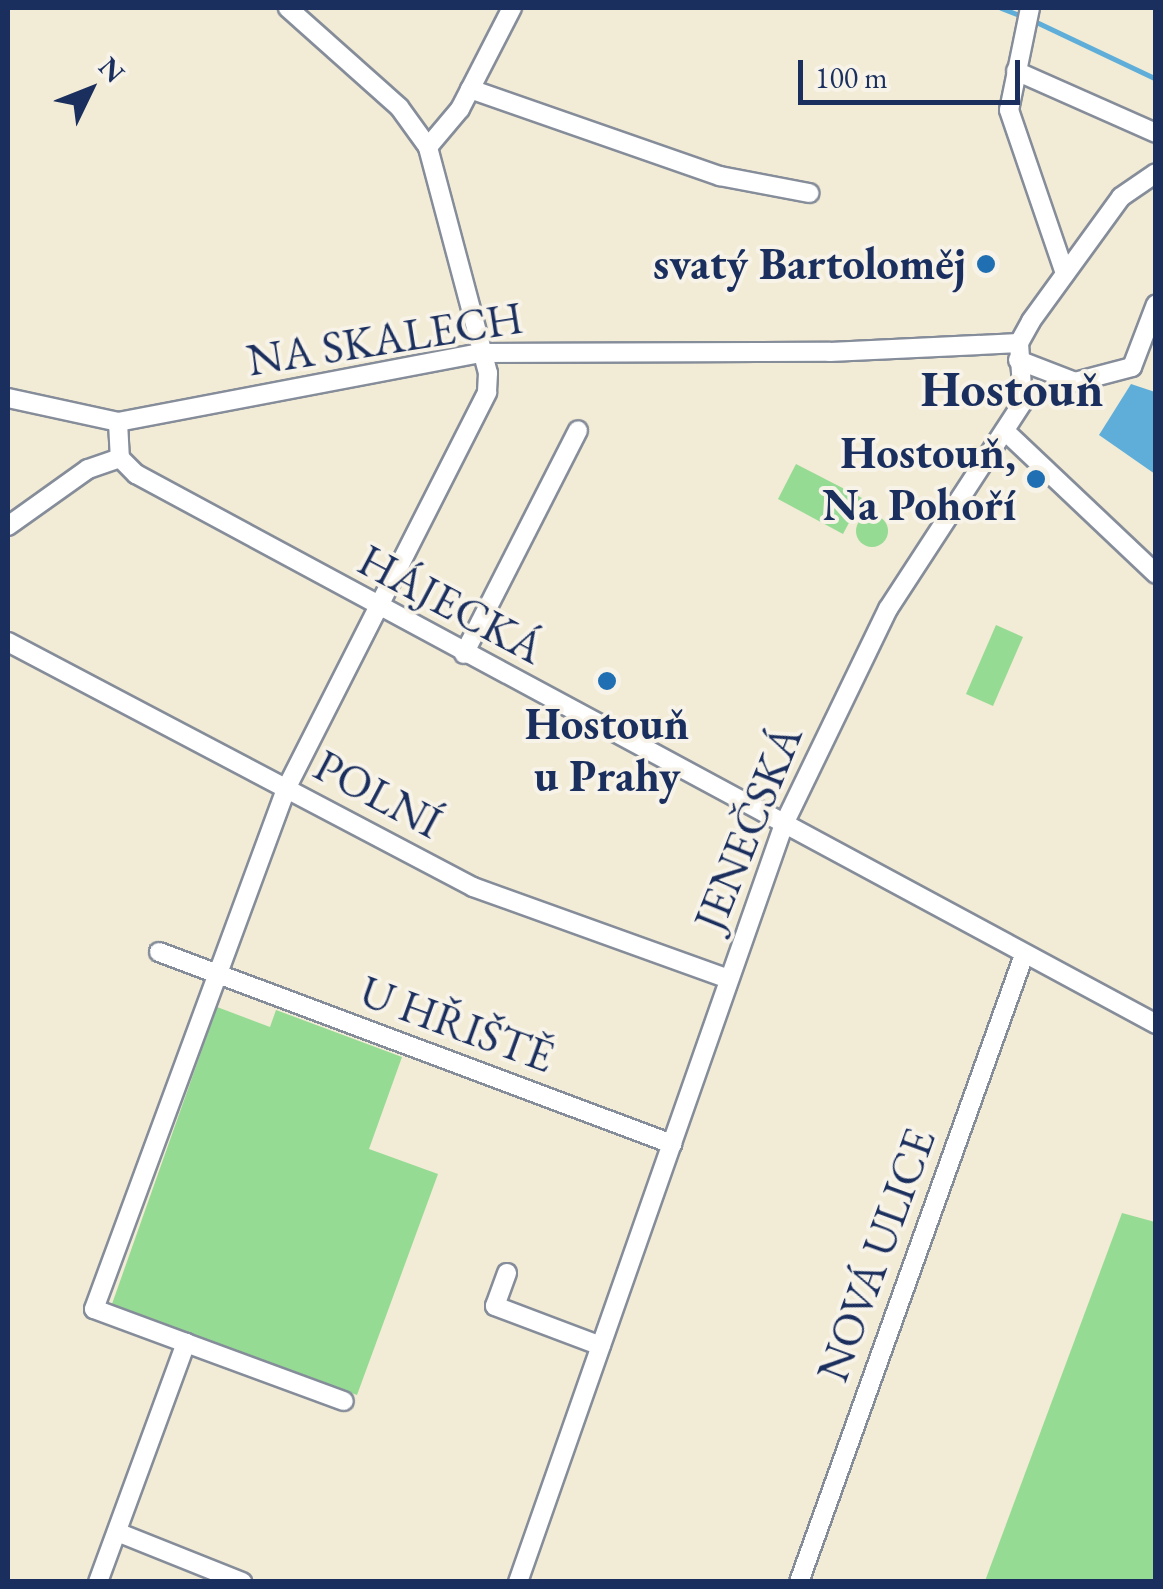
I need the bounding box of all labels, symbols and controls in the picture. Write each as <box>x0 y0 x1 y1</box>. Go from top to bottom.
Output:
north arrow <box>40 40 140 140</box>
scale bar <box>803 40 1026 102</box>
text: N <box>91 49 133 90</box>
text: 100 m <box>815 58 888 97</box>
place label: svatý Bartoloměj <box>653 237 966 291</box>
marker: svatý Bartoloměj <box>975 253 997 275</box>
street label: NA SKALECH <box>243 291 527 387</box>
district label: Hostouň <box>921 359 1103 419</box>
place label: Hostouň, Na Pohoří <box>822 426 1016 532</box>
marker: Hostouň, Na Pohoří <box>1025 468 1047 490</box>
street label: HÁJECKÁ <box>349 533 553 675</box>
marker: Hostouň u Prahy <box>596 670 618 692</box>
place label: Hostouň u Prahy <box>525 697 689 803</box>
street label: JENEČSKÁ <box>682 718 814 938</box>
street label: POLNÍ <box>305 738 451 850</box>
street label: U HŘIŠTĚ <box>353 964 561 1084</box>
street label: NOVÁ ULICE <box>805 1121 947 1389</box>

